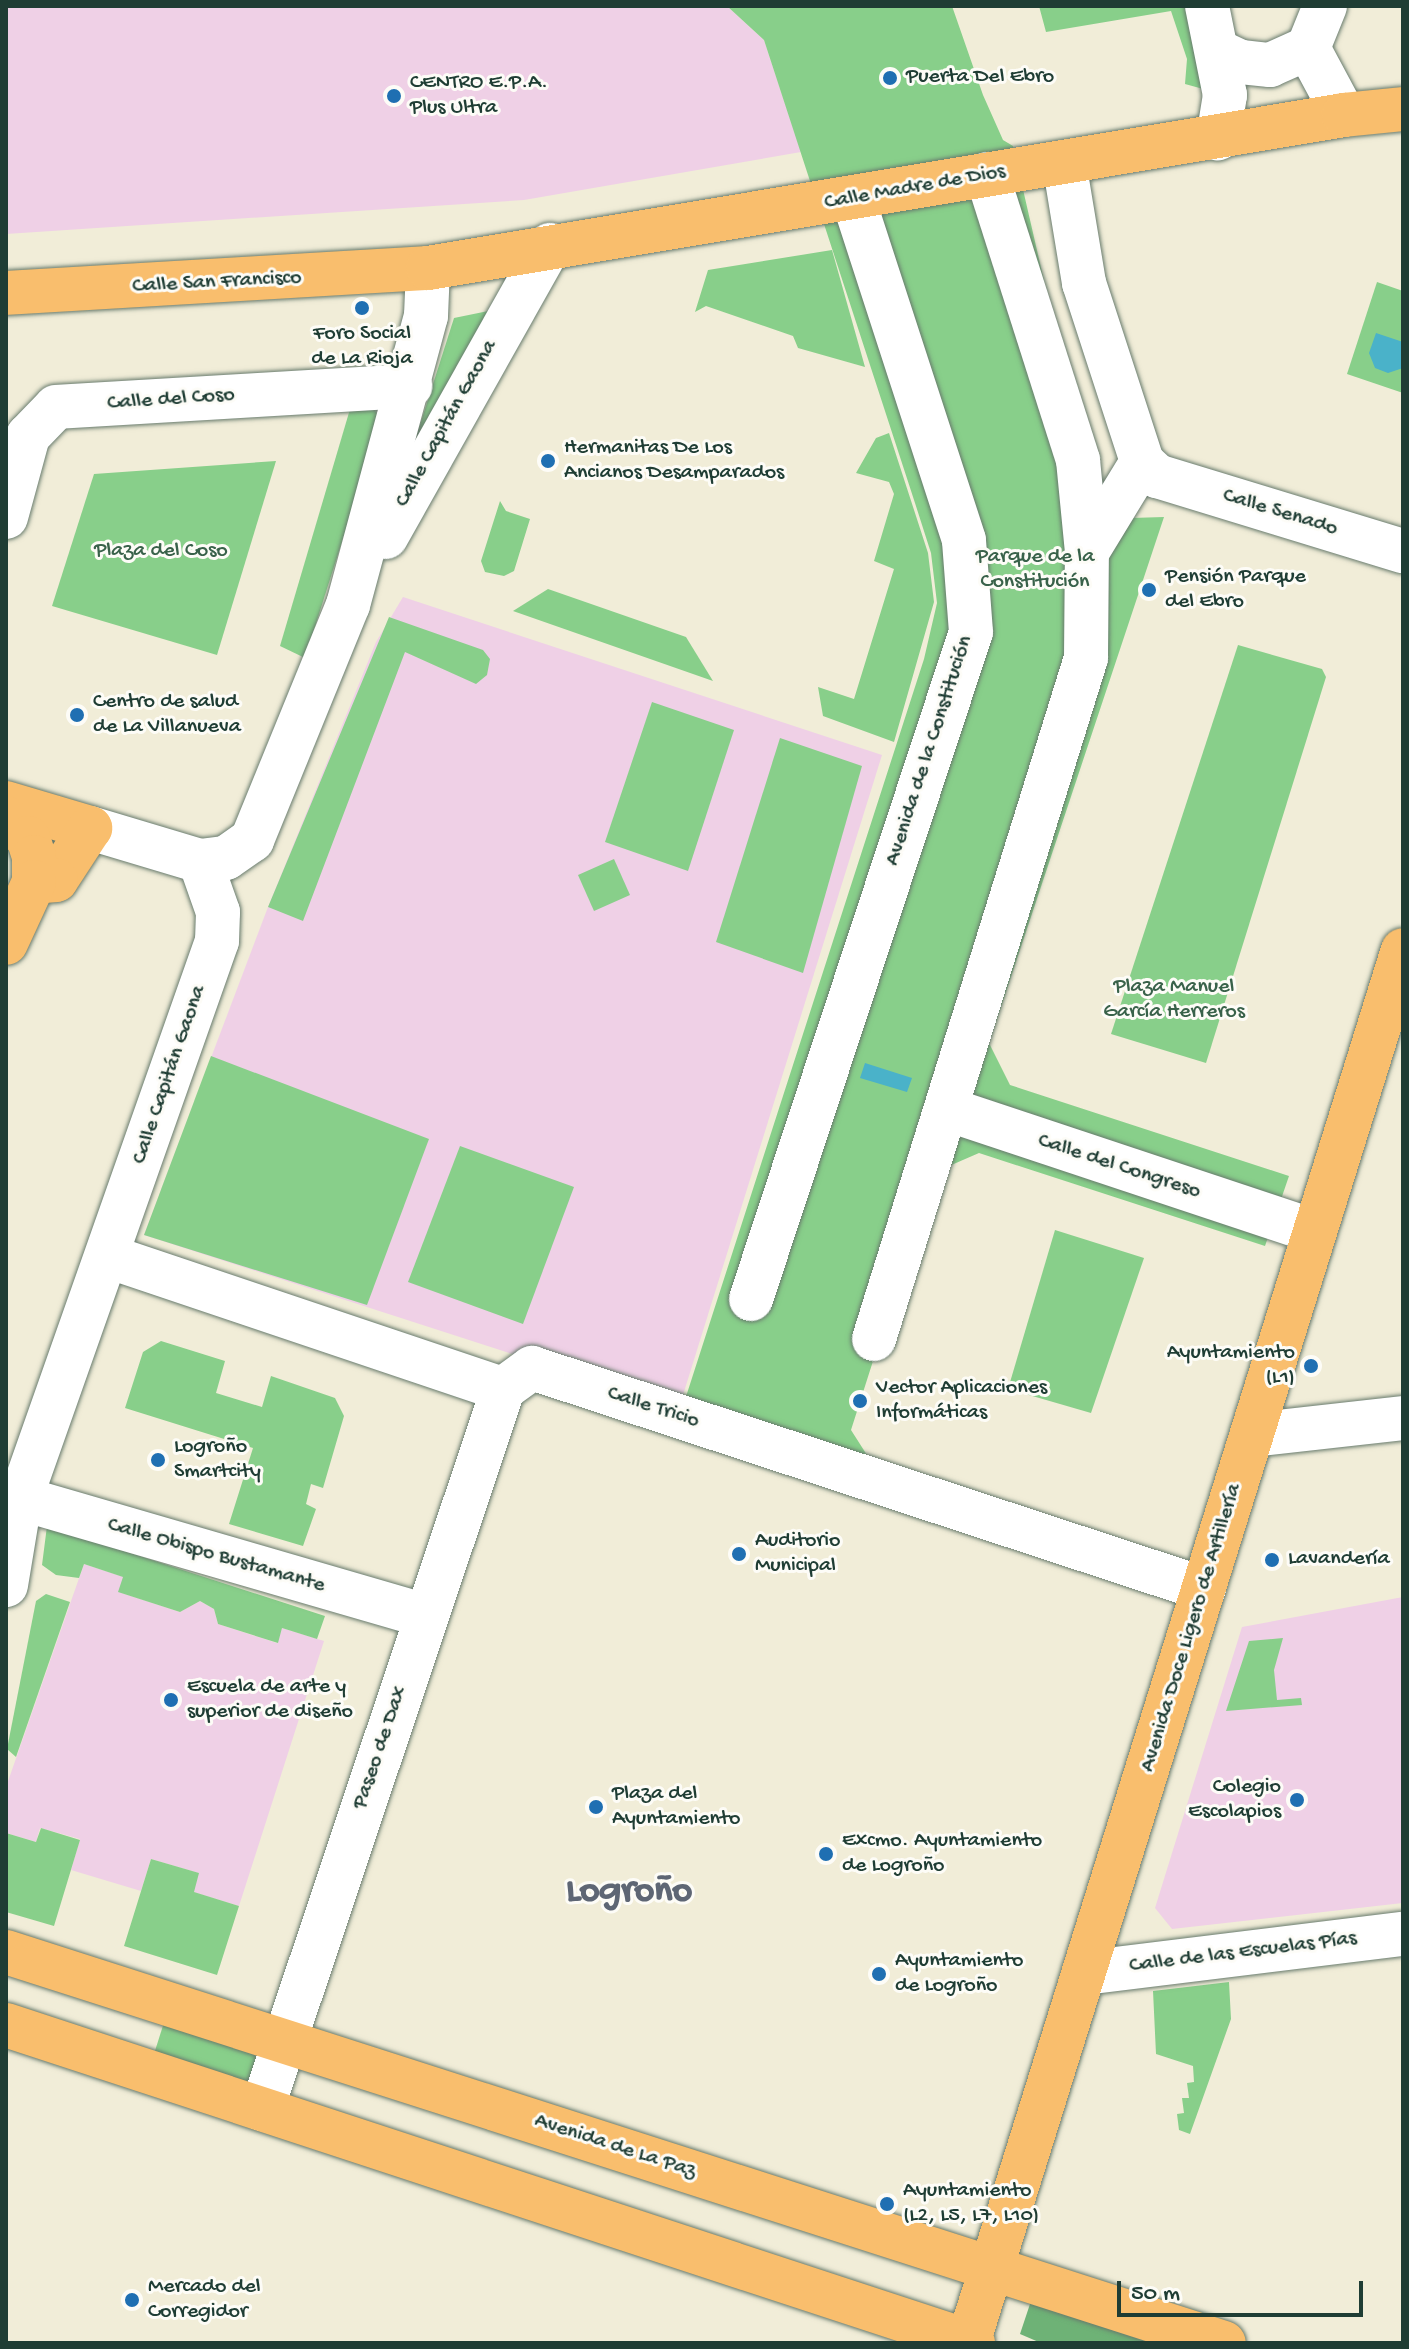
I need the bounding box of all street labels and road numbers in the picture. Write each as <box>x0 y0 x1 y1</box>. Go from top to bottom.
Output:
street label: Calle Madre de Dios <box>823 159 1007 217</box>
street label: Calle San Francisco <box>132 265 302 301</box>
street label: Calle Capitán Gaona <box>390 336 504 512</box>
street label: Calle del Coso <box>106 382 236 418</box>
street label: Calle Senado <box>1219 483 1341 543</box>
street label: Avenida de la Constitución <box>880 633 980 869</box>
street label: Calle Capitán Gaona <box>127 982 213 1168</box>
street label: Calle del Congreso <box>1034 1128 1204 1206</box>
street label: Calle Tricio <box>604 1381 702 1435</box>
street label: Avenida Doce Ligero de Artillería <box>1135 1481 1249 1775</box>
street label: Calle Obispo Bustamante <box>104 1512 328 1600</box>
street label: Paseo de Dax <box>348 1683 414 1813</box>
street label: Calle de las Escuelas Pías <box>1128 1926 1358 1980</box>
street label: Avenida de La Paz <box>531 2108 699 2186</box>

